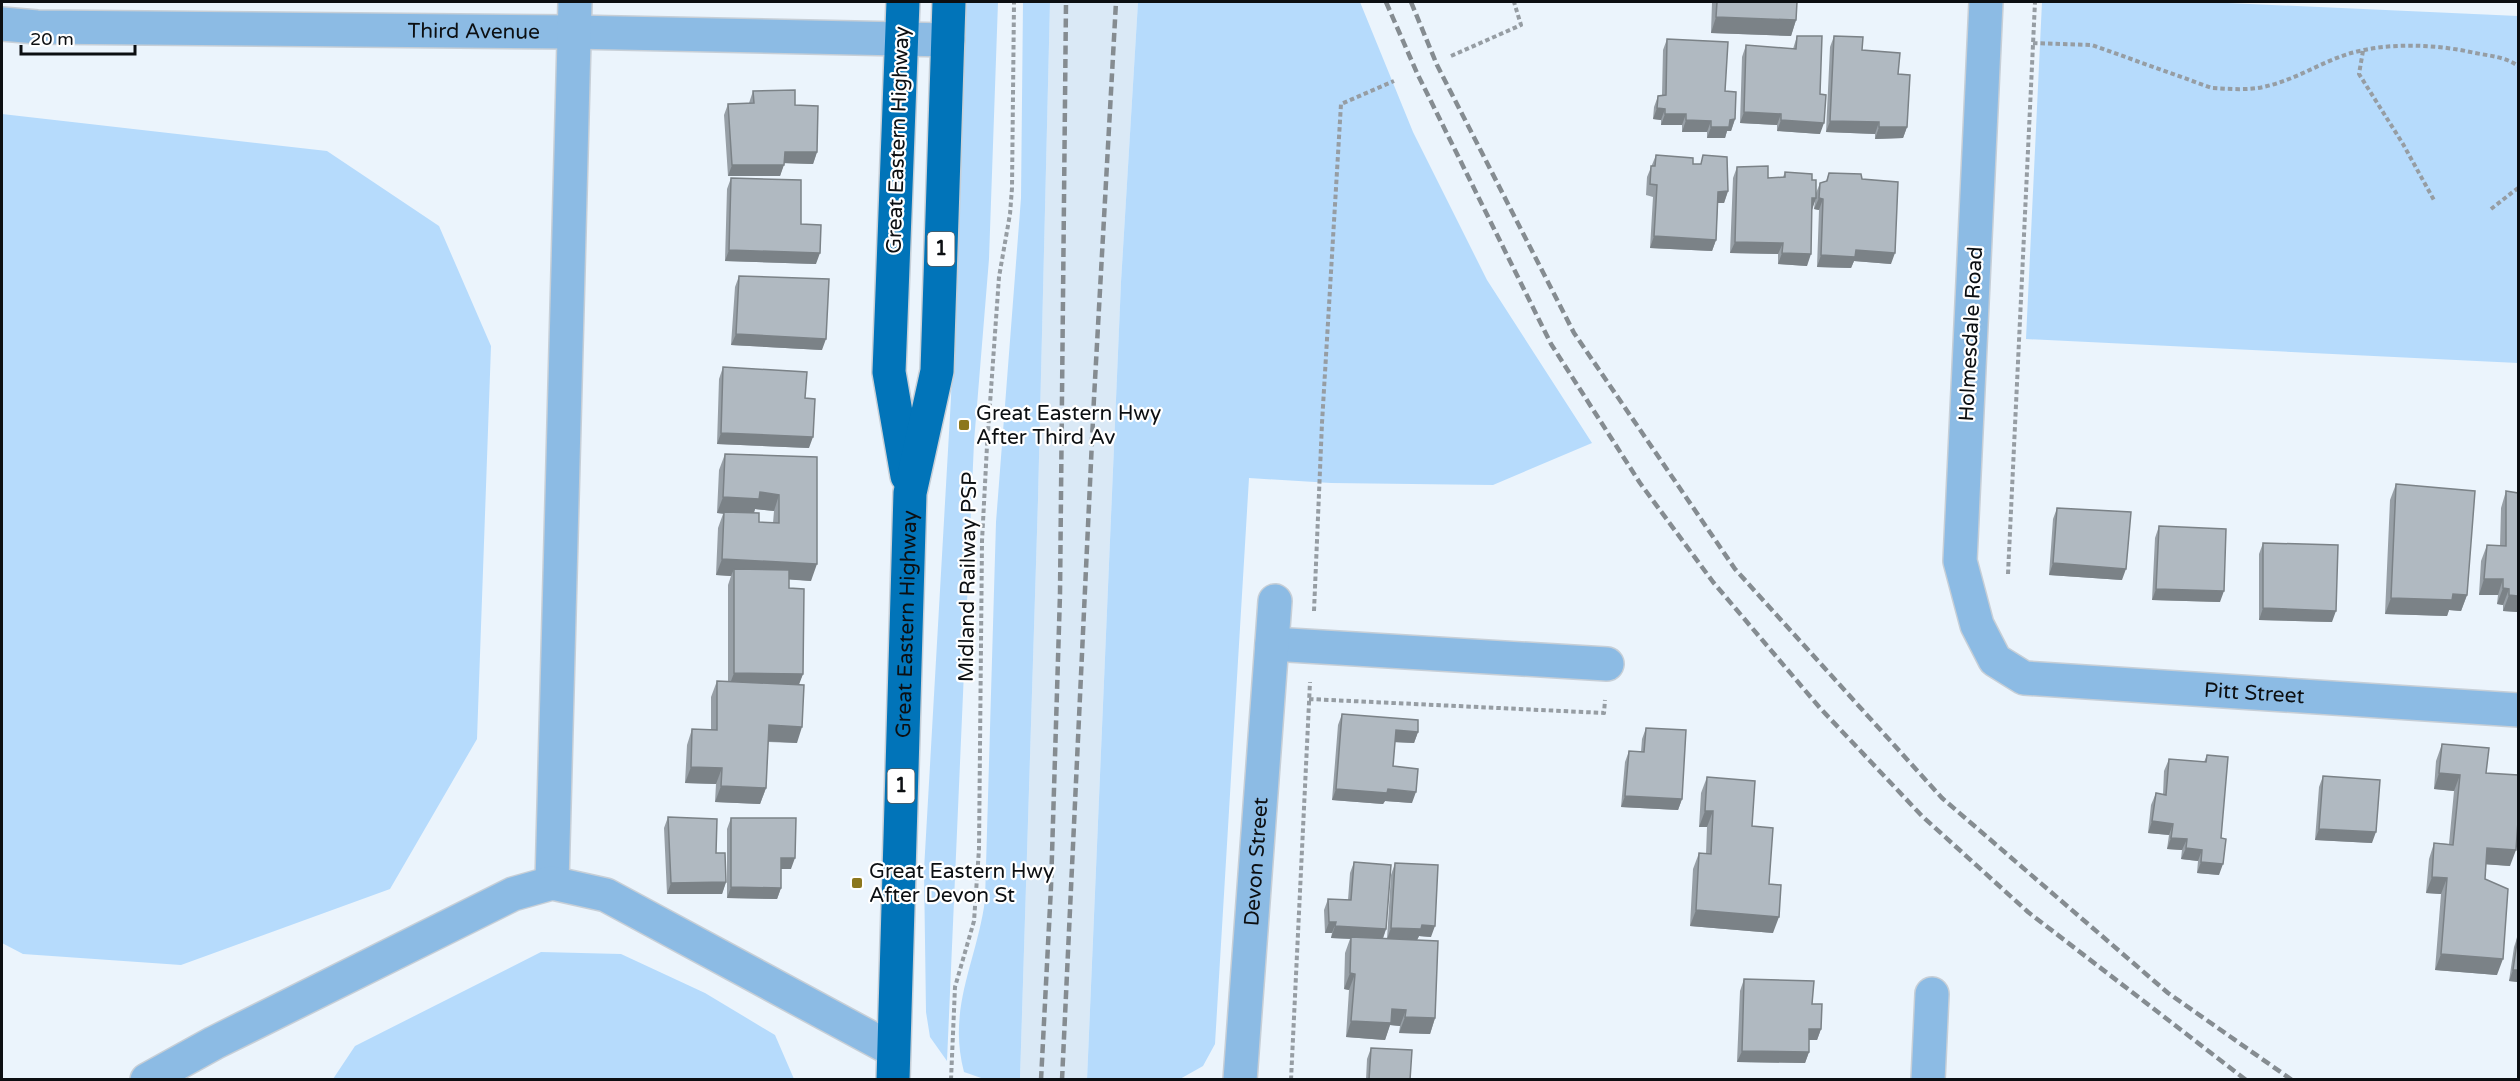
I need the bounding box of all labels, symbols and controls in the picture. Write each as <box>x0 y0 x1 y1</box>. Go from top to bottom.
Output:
scale bar <box>21 18 135 56</box>
street label: Third Avenue <box>408 18 540 44</box>
street label: Great Eastern Highway <box>882 26 914 254</box>
text: 20 m <box>30 28 74 50</box>
road number: 1 <box>928 232 954 266</box>
street label: Holmesdale Road <box>1954 246 1988 422</box>
place label: Great Eastern Hwy After Third Av <box>976 401 1161 450</box>
marker: Great Eastern Hwy After Third Av <box>957 418 971 432</box>
street label: Midland Railway PSP <box>954 472 982 682</box>
street label: Great Eastern Highway <box>890 510 922 738</box>
street label: Pitt Street <box>2203 677 2305 709</box>
road number: 1 <box>888 769 914 803</box>
street label: Devon Street <box>1239 796 1273 927</box>
place label: Great Eastern Hwy After Devon St <box>869 859 1054 908</box>
marker: Great Eastern Hwy After Devon St <box>850 876 864 890</box>

